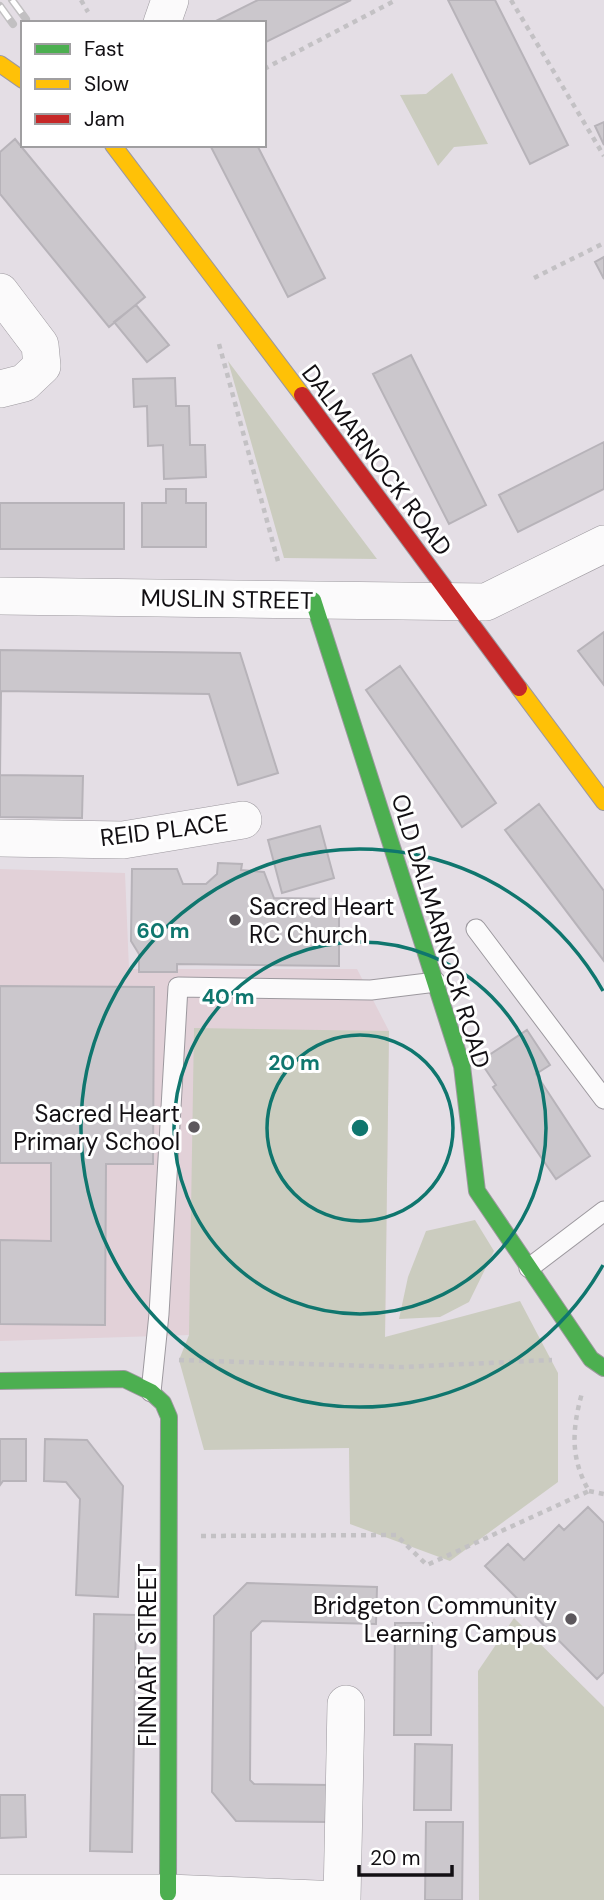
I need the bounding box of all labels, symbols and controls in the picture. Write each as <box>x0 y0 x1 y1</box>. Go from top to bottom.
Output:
legend <box>21 21 266 147</box>
text: Fast <box>84 35 124 63</box>
text: Slow <box>84 70 129 98</box>
text: Jam <box>84 105 125 133</box>
street label: DALMARNOCK ROAD <box>295 358 459 562</box>
street label: MUSLIN STREET <box>140 582 314 616</box>
street label: OLD DALMARNOCK ROAD <box>384 790 498 1072</box>
street label: REID PLACE <box>98 807 230 853</box>
place label: Sacred Heart RC Church <box>249 891 395 950</box>
marker: Sacred Heart RC Church <box>227 912 243 928</box>
text: 60 m <box>137 917 189 945</box>
text: 40 m <box>201 983 255 1011</box>
text: 20 m <box>268 1049 320 1077</box>
place label: Sacred Heart Primary School <box>13 1098 180 1157</box>
centre of rings <box>348 1116 372 1140</box>
marker: Sacred Heart Primary School <box>186 1119 202 1135</box>
street label: FINNART STREET <box>132 1563 163 1747</box>
place label: Bridgeton Community Learning Campus <box>313 1590 557 1649</box>
marker: Bridgeton Community Learning Campus <box>563 1611 579 1627</box>
scale bar <box>359 1834 452 1878</box>
text: 20 m <box>370 1844 421 1872</box>

